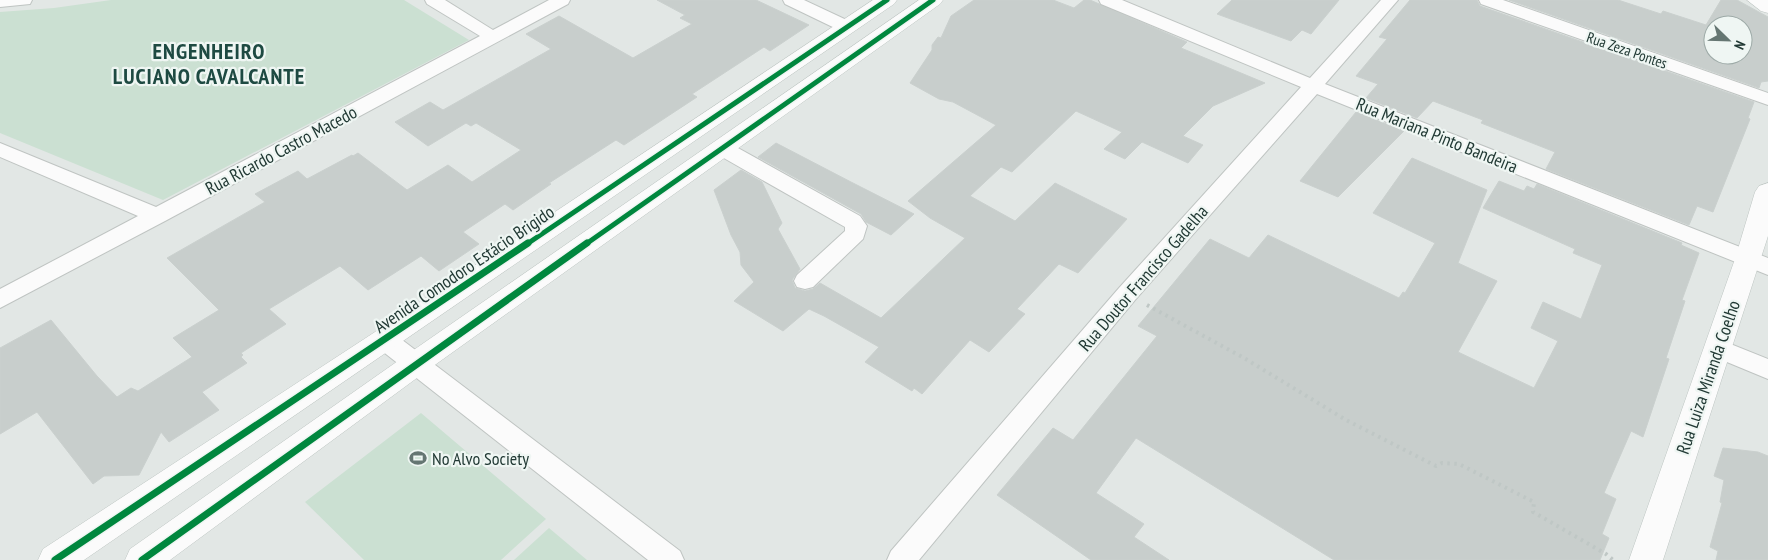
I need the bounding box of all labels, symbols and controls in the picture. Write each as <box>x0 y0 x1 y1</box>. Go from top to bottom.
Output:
north arrow <box>1703 15 1753 65</box>
street label: Rua Zeza Pontes <box>1584 27 1670 73</box>
district label: ENGENHEIRO LUCIANO CAVALCANTE <box>113 37 305 90</box>
text: N <box>1730 38 1750 52</box>
street label: Rua Mariana Pinto Bandeira <box>1353 92 1521 178</box>
street label: Rua Ricardo Castro Macedo <box>201 100 361 200</box>
street label: Avenida Comodoro Estácio Brigido <box>369 200 559 338</box>
street label: Rua Doutor Francisco Gadelha <box>1073 200 1213 356</box>
street label: Rua Luiza Miranda Coelho <box>1671 297 1745 457</box>
place label: No Alvo Society <box>432 447 529 470</box>
sports icon: No Alvo Society <box>408 448 428 468</box>

